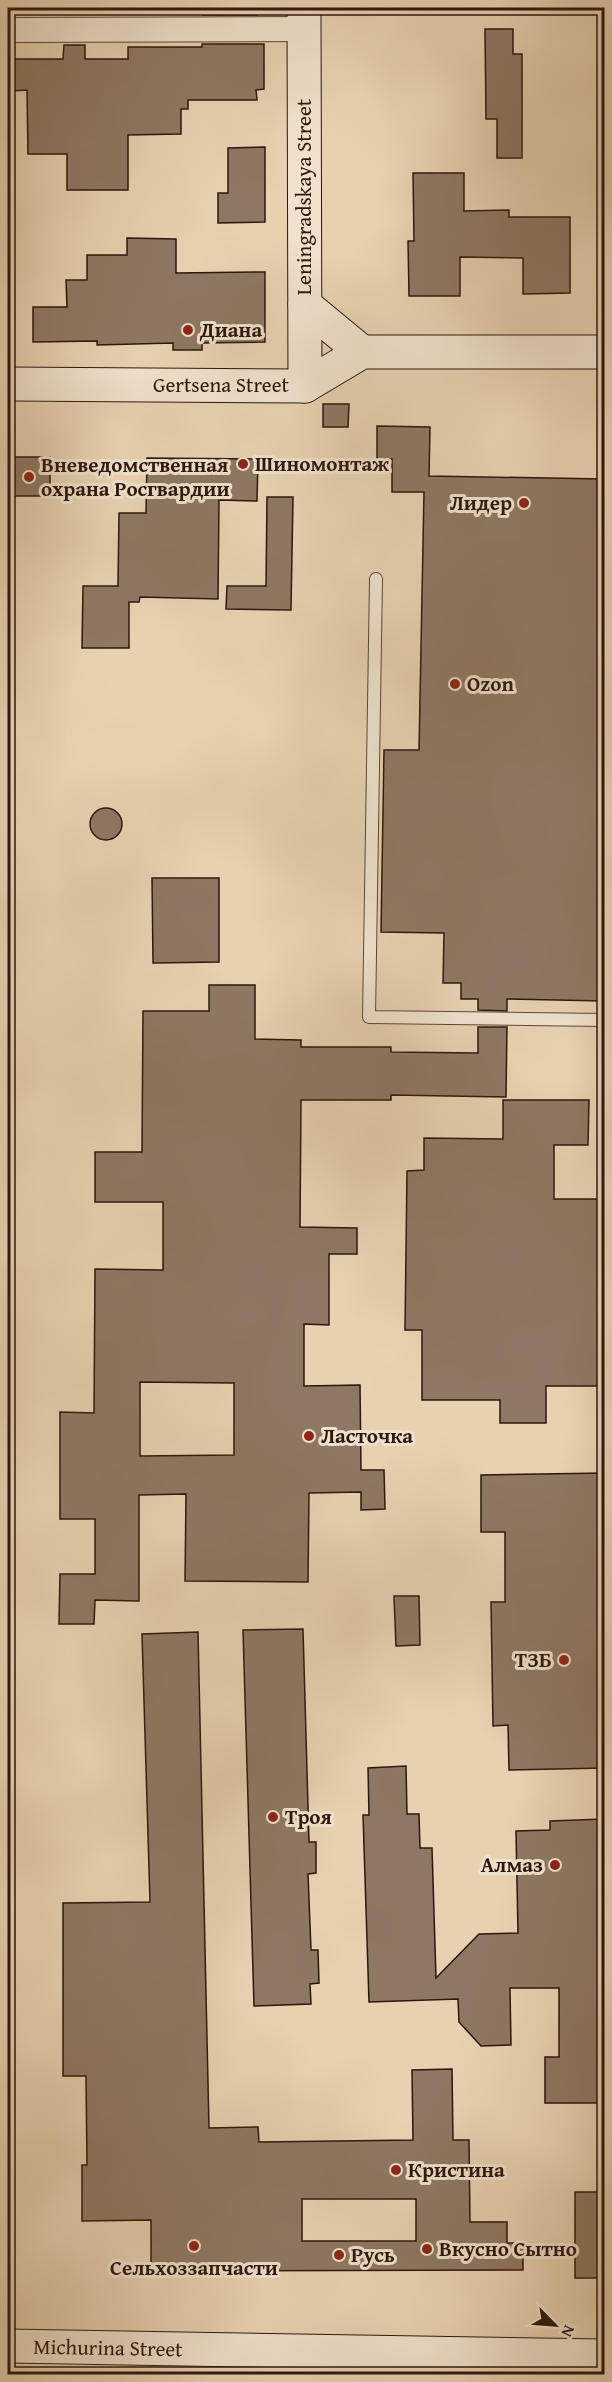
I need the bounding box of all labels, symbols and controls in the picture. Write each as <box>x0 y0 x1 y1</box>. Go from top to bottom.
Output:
street label: Leningradskaya Street <box>288 98 319 295</box>
place label: Диана <box>199 314 262 345</box>
marker: Диана <box>181 323 195 337</box>
street label: Gertsena Street <box>153 369 290 400</box>
place label: Шиномонтаж <box>255 448 389 479</box>
place label: Вневедомственная охрана Росгвардии <box>41 449 230 504</box>
marker: Шиномонтаж <box>236 457 250 471</box>
marker: Вневедомственная охрана Росгвардии <box>22 470 36 484</box>
place label: Лидер <box>450 487 512 518</box>
marker: Лидер <box>517 496 531 510</box>
place label: Ozon <box>467 668 514 699</box>
marker: Ozon <box>448 677 462 691</box>
place label: Ласточка <box>321 1420 413 1451</box>
marker: Ласточка <box>302 1429 316 1443</box>
place label: ТЗБ <box>515 1644 552 1675</box>
marker: ТЗБ <box>557 1653 571 1667</box>
place label: Троя <box>285 1801 332 1832</box>
marker: Троя <box>266 1810 280 1824</box>
place label: Алмаз <box>481 1849 543 1880</box>
marker: Алмаз <box>548 1858 562 1872</box>
place label: Кристина <box>408 2154 505 2185</box>
marker: Кристина <box>389 2163 403 2177</box>
place label: Вкусно Сытно <box>439 2233 577 2264</box>
marker: Сельхоззапчасти <box>187 2239 201 2253</box>
place label: Русь <box>351 2239 395 2270</box>
marker: Вкусно Сытно <box>420 2242 434 2256</box>
marker: Русь <box>332 2248 346 2262</box>
place label: Сельхоззапчасти <box>110 2252 278 2283</box>
north arrow <box>525 2295 585 2355</box>
text: N <box>555 2321 582 2342</box>
street label: Michurina Street <box>33 2331 183 2364</box>

